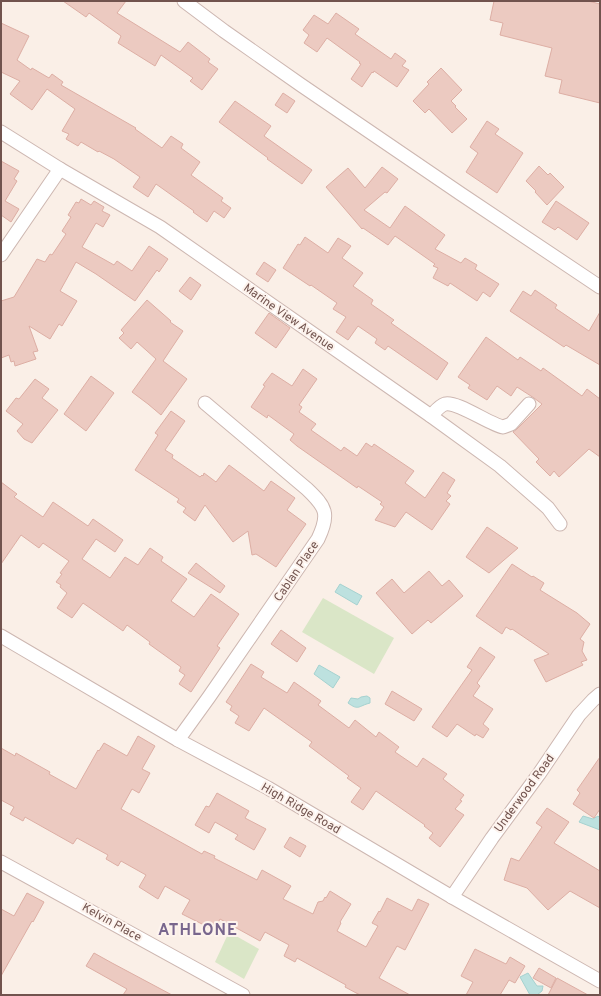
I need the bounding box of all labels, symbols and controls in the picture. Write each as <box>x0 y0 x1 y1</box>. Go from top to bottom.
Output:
street label: Marine View Avenue <box>240 280 337 355</box>
street label: Cablan Place <box>271 538 323 605</box>
street label: Underwood Road <box>491 751 559 836</box>
street label: High Ridge Road <box>258 780 343 838</box>
street label: Kelvin Place <box>79 900 144 946</box>
district label: ATHLONE <box>158 921 238 941</box>

